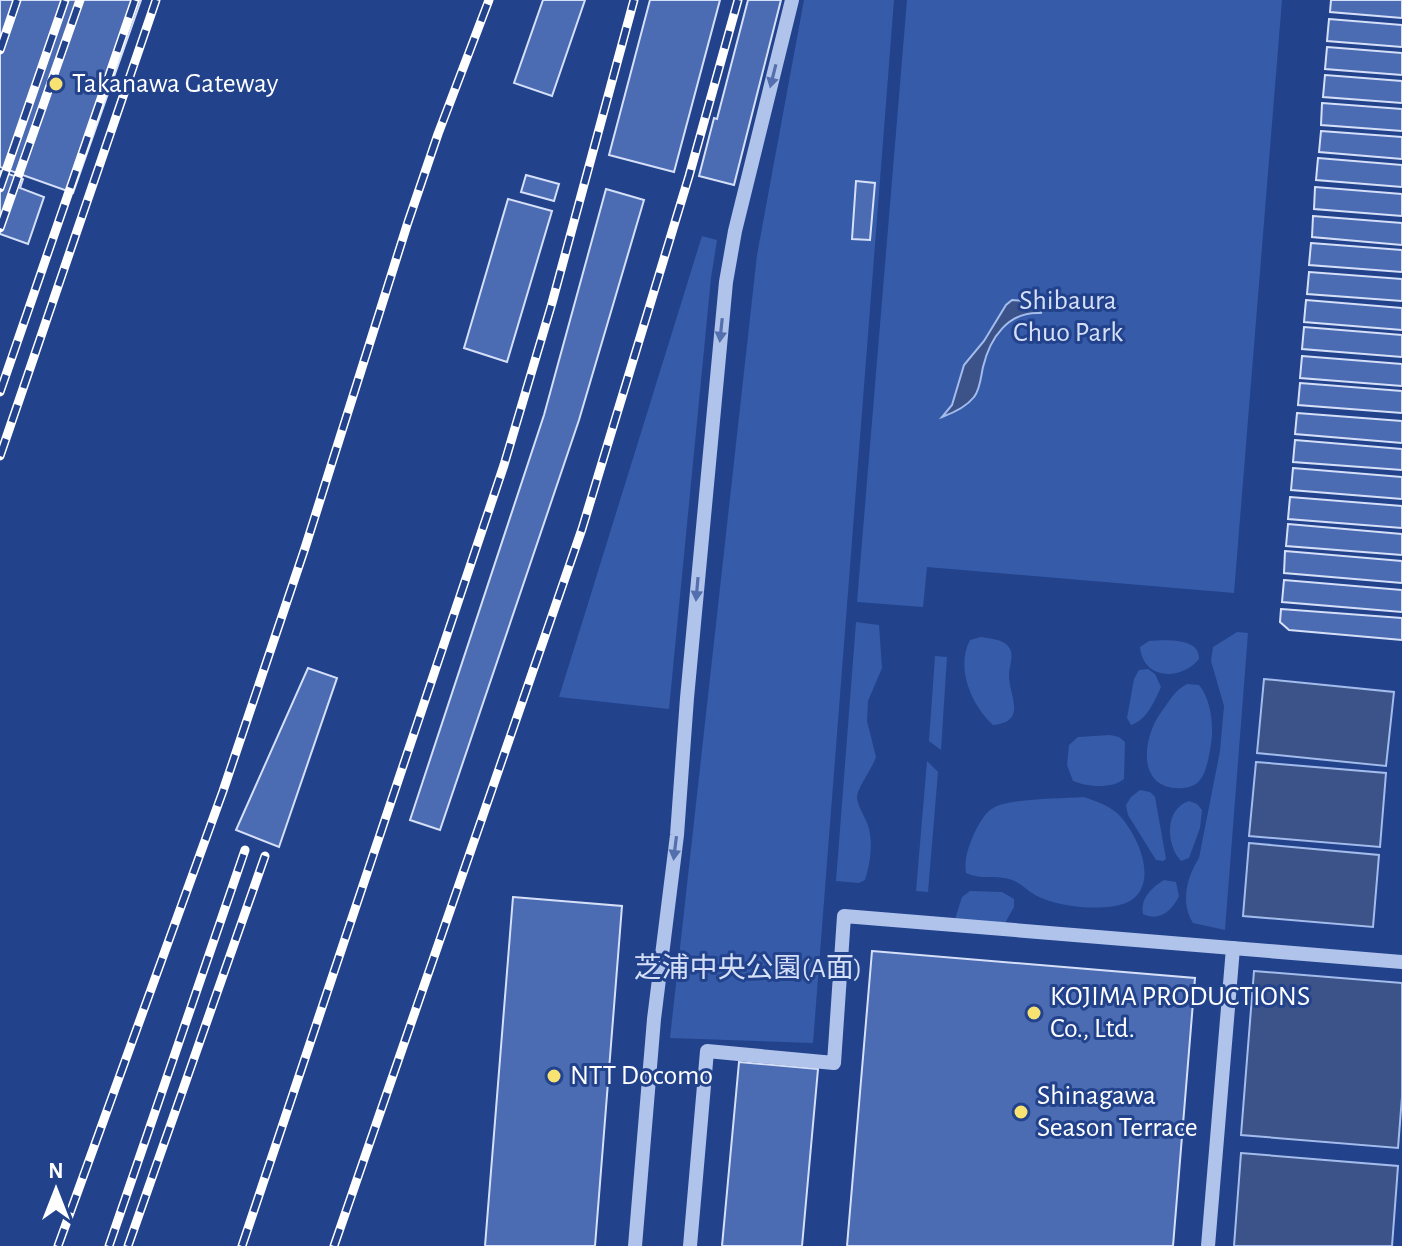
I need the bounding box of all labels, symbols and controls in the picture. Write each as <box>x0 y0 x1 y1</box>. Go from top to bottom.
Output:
one-way arrow <box>767 63 779 88</box>
place label: Takanawa Gateway <box>72 70 279 98</box>
marker: Takanawa Gateway <box>47 75 65 93</box>
park label: Shibaura Chuo Park <box>1013 287 1123 347</box>
one-way arrow <box>715 318 728 343</box>
one-way arrow <box>690 577 703 602</box>
one-way arrow <box>669 836 682 861</box>
park label: 芝浦中央公園(A面) <box>634 953 862 983</box>
place label: KOJIMA PRODUCTIONS Co., Ltd. <box>1050 983 1310 1043</box>
marker: KOJIMA PRODUCTIONS Co., Ltd. <box>1025 1004 1043 1022</box>
place label: NTT Docomo <box>570 1062 713 1090</box>
marker: NTT Docomo <box>545 1067 563 1085</box>
place label: Shinagawa Season Terrace <box>1037 1082 1198 1142</box>
marker: Shinagawa Season Terrace <box>1012 1103 1030 1121</box>
north arrow <box>16 1150 96 1230</box>
text: N <box>48 1160 64 1182</box>

